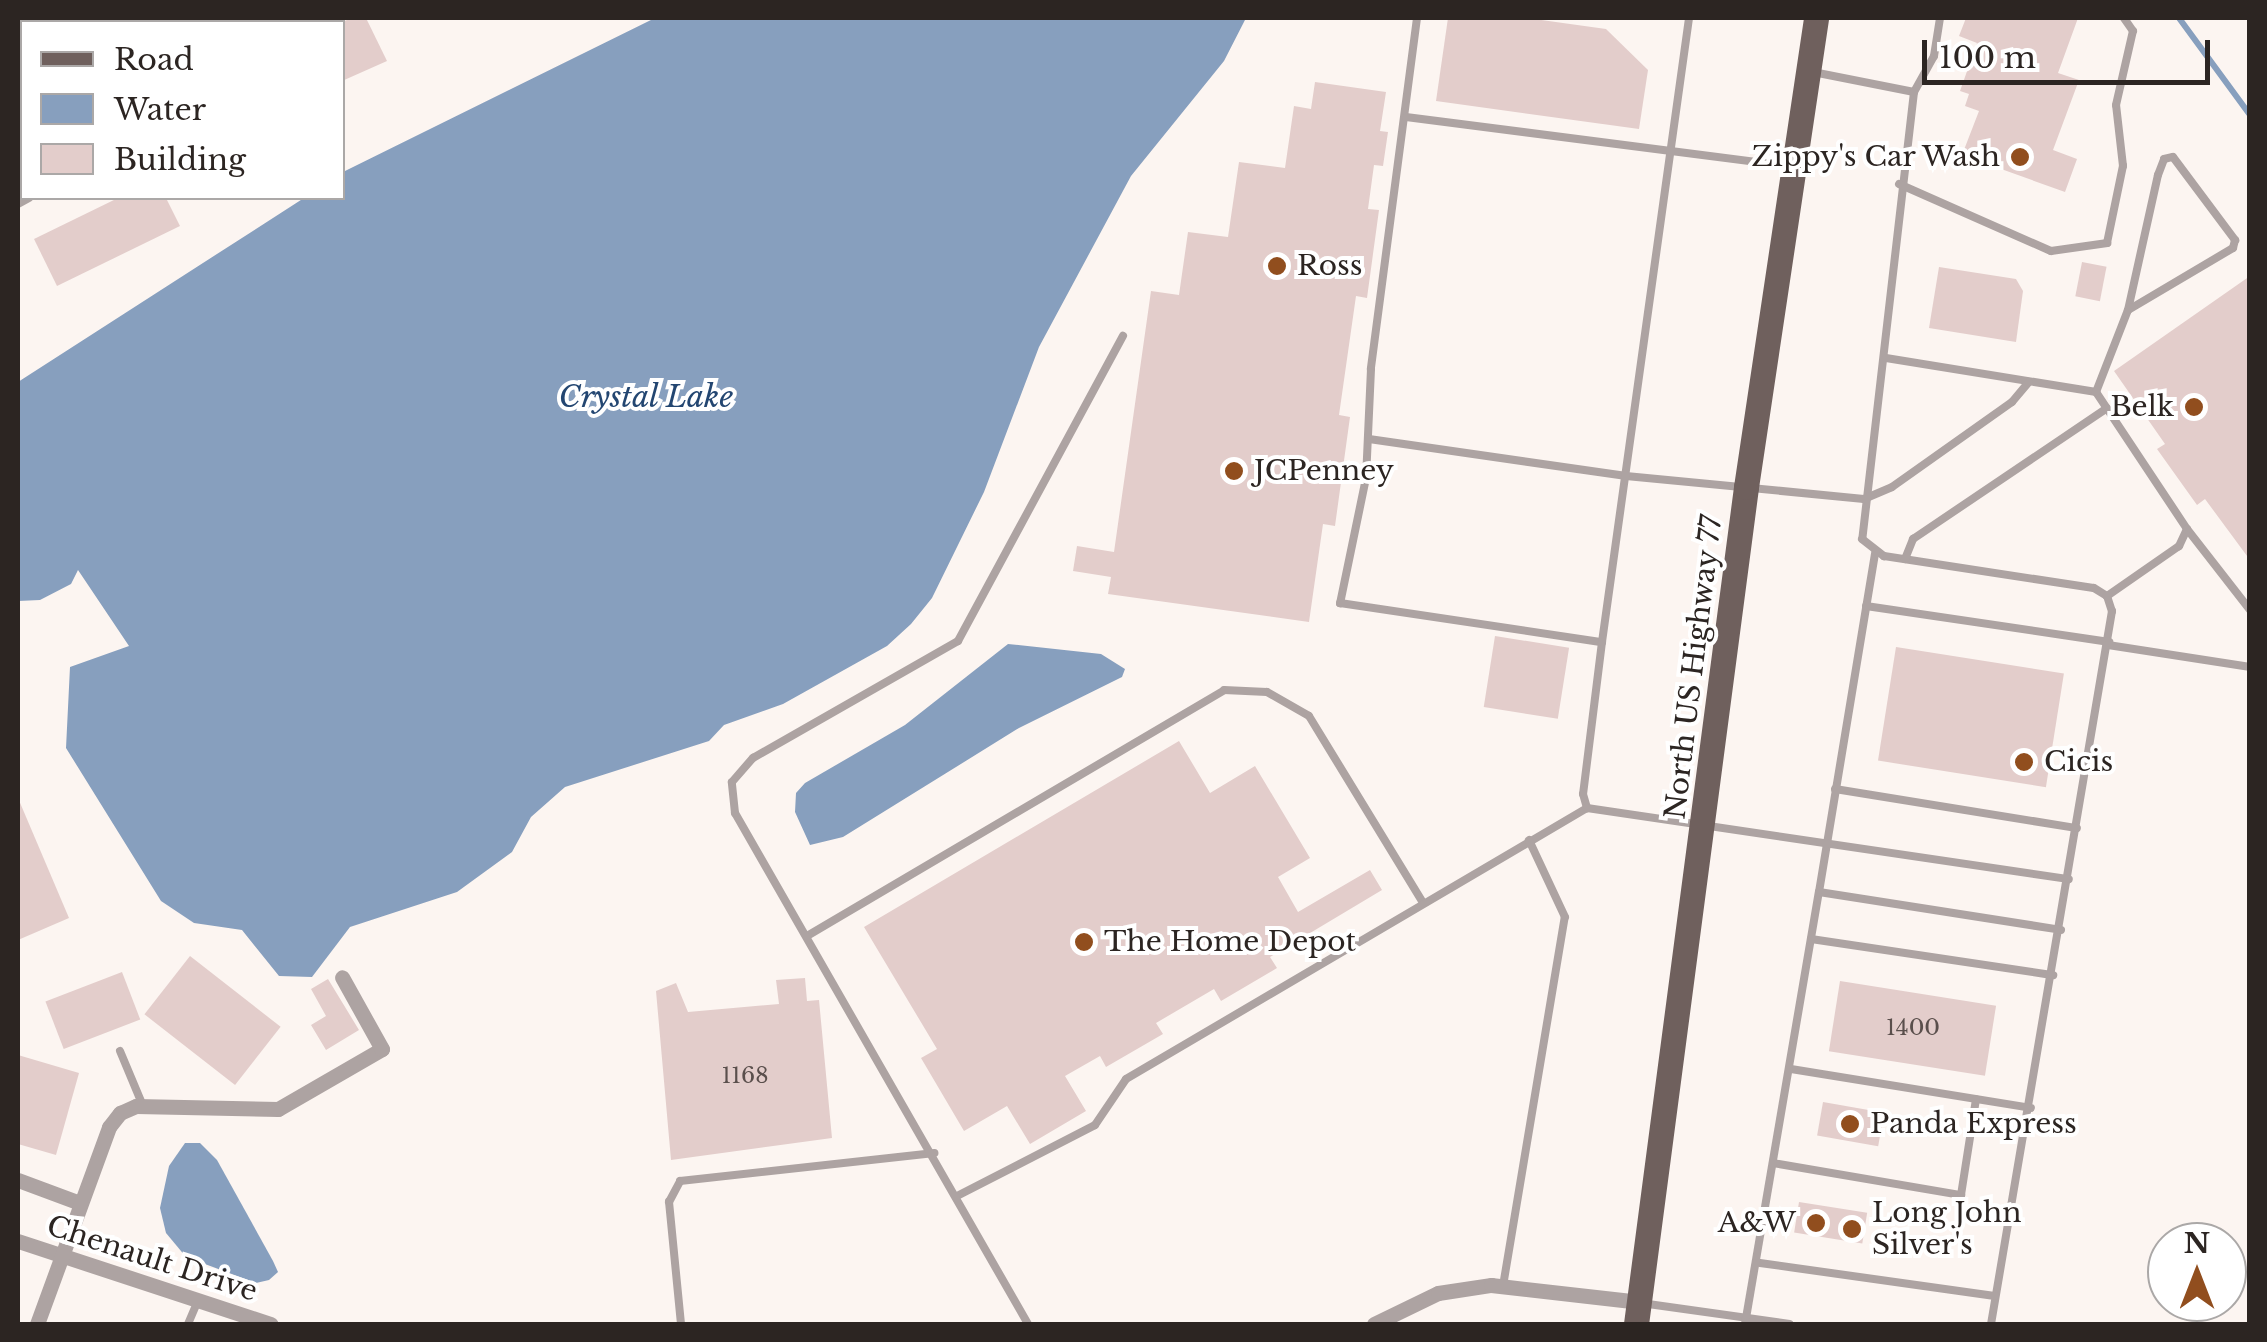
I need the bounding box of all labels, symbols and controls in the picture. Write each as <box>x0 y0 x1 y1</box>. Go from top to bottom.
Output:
legend <box>20 20 345 200</box>
scale bar <box>1927 20 2214 82</box>
text: 100 m <box>1939 39 2036 76</box>
text: Road <box>114 41 194 78</box>
text: Water <box>114 91 206 128</box>
place label: Zippy's Car Wash <box>1750 140 2000 174</box>
text: Building <box>114 141 246 178</box>
marker: Zippy's Car Wash <box>2009 146 2031 168</box>
place label: Ross <box>1297 249 1363 283</box>
marker: Ross <box>1266 255 1288 277</box>
water label: Crystal Lake <box>558 379 734 415</box>
place label: Belk <box>2110 390 2174 424</box>
marker: Belk <box>2183 396 2205 418</box>
place label: JCPenney <box>1254 454 1394 488</box>
marker: JCPenney <box>1223 460 1245 482</box>
street label: North US Highway 77 <box>1659 512 1729 822</box>
place label: Cicis <box>2044 745 2113 779</box>
marker: Cicis <box>2013 751 2035 773</box>
place label: The Home Depot <box>1104 925 1356 959</box>
marker: The Home Depot <box>1073 931 1095 953</box>
house number: 1400 <box>1886 1015 1940 1041</box>
house number: 1168 <box>721 1063 769 1089</box>
place label: Panda Express <box>1870 1107 2077 1141</box>
marker: Panda Express <box>1839 1113 1861 1135</box>
place label: Long John Silver's <box>1872 1196 2022 1262</box>
place label: A&W <box>1718 1206 1796 1240</box>
street label: Chenault Drive <box>43 1209 261 1309</box>
marker: A&W <box>1805 1212 1827 1234</box>
marker: Long John Silver's <box>1841 1218 1863 1240</box>
north arrow <box>2147 1222 2247 1322</box>
text: N <box>2184 1226 2210 1261</box>

